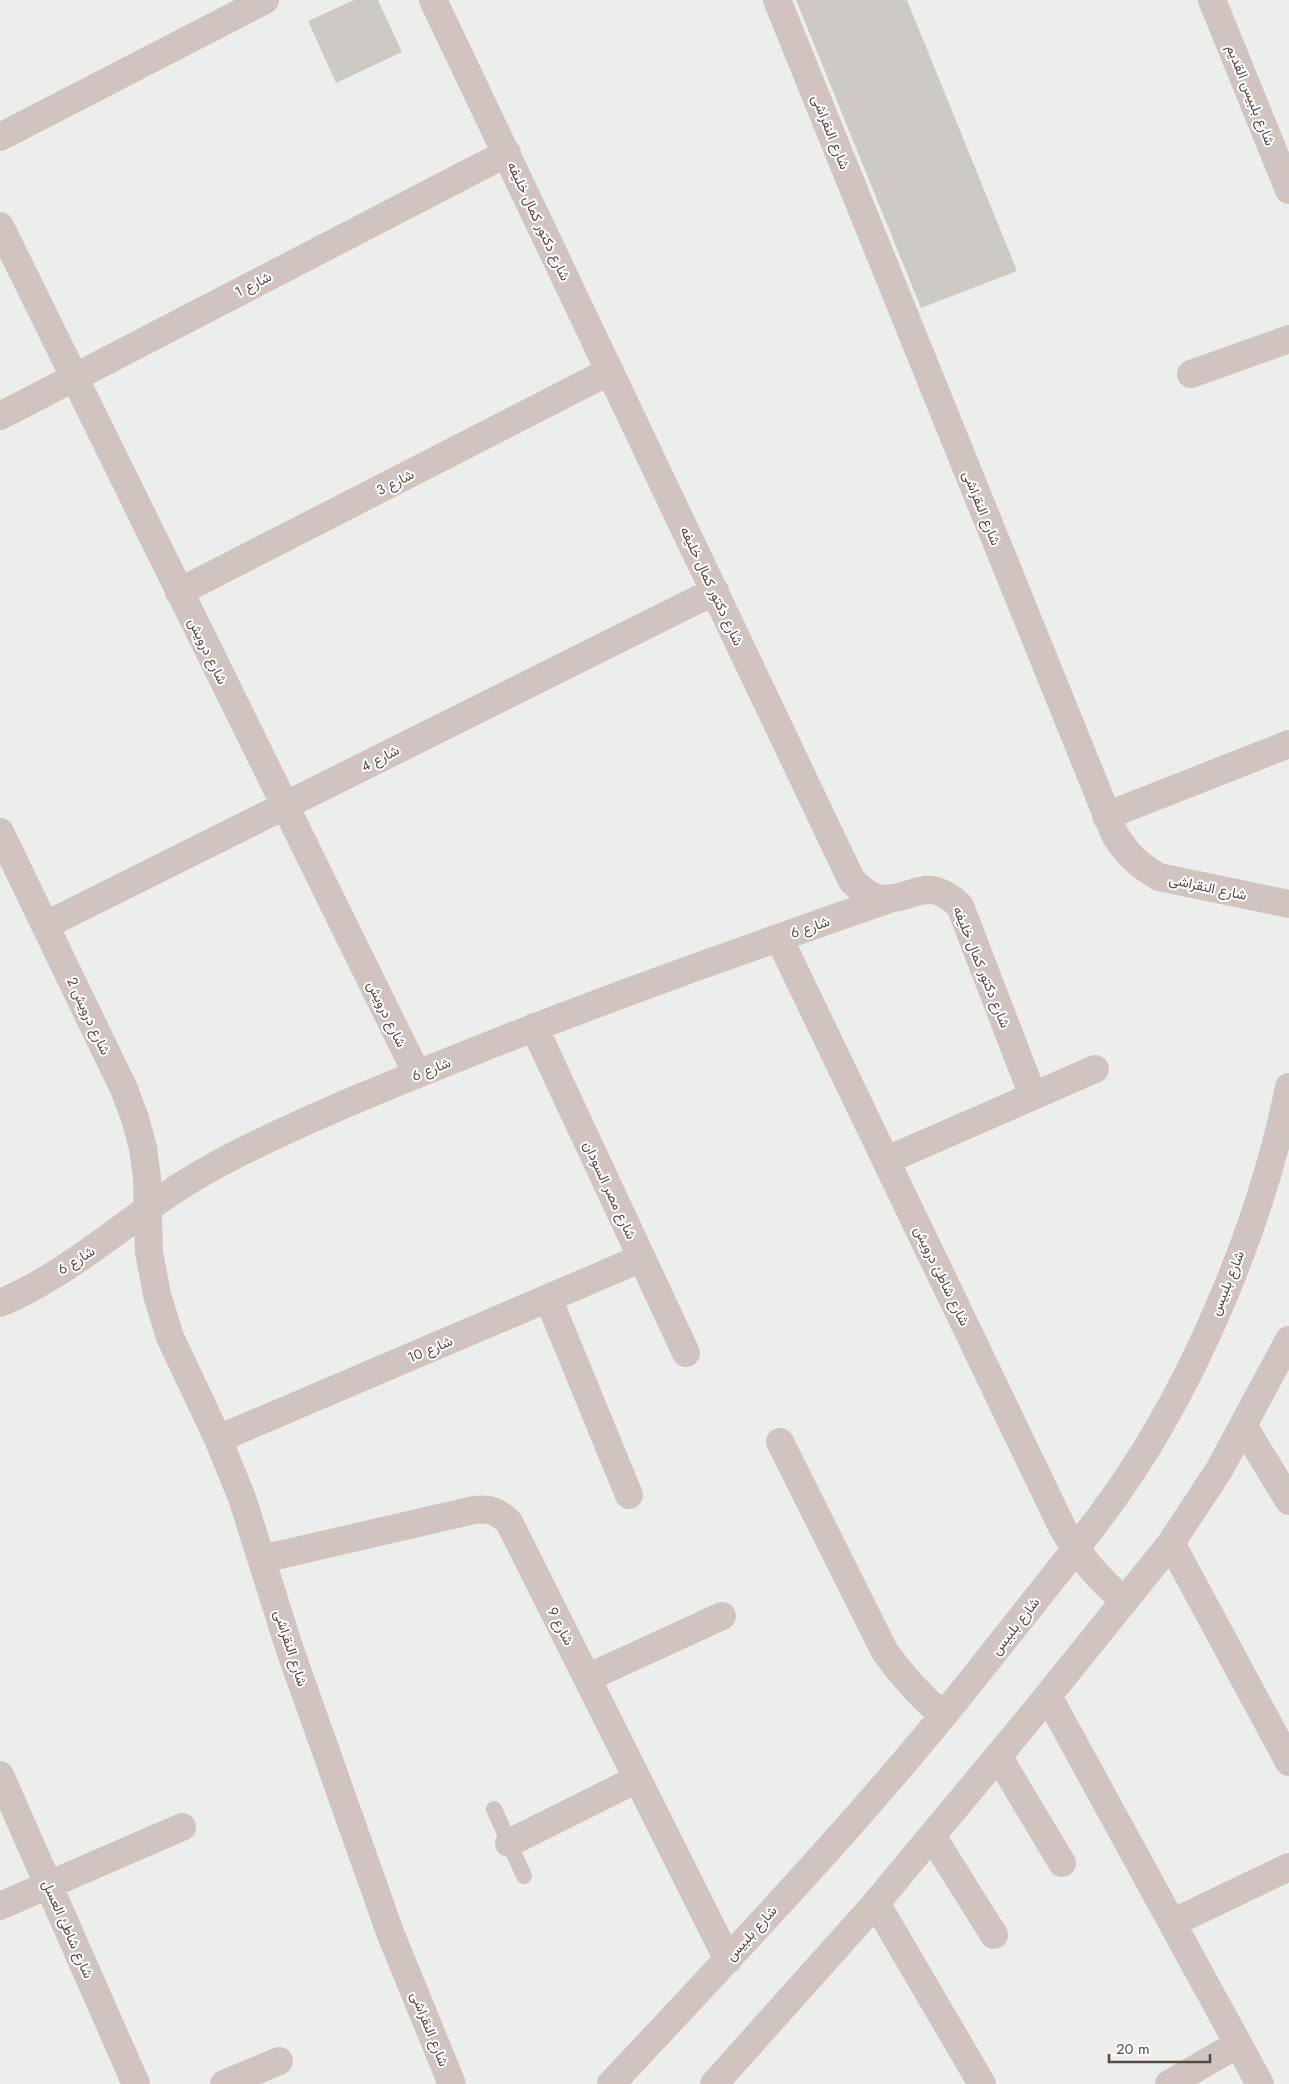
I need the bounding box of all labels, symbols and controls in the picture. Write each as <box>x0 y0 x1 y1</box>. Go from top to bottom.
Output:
street label: شارع بلبيس القديم <box>1221 42 1280 149</box>
street label: شارع النقراشى <box>806 92 855 173</box>
street label: شارع دكتور كمال خليفه <box>502 158 575 284</box>
street label: شارع 1 <box>231 266 275 303</box>
street label: شارع 3 <box>373 464 418 501</box>
street label: شارع النقراشى <box>957 468 1006 549</box>
street label: شارع دكتور كمال خليفه <box>675 523 748 649</box>
street label: شارع درويش <box>182 614 233 688</box>
street label: شارع 4 <box>357 740 403 777</box>
street label: شارع النقراشى <box>1167 869 1249 906</box>
street label: شارع دكتور كمال خليفه <box>948 903 1016 1031</box>
street label: شارع 6 <box>788 911 833 944</box>
street label: شارع درويش 2 <box>61 974 116 1059</box>
street label: شارع درويش <box>361 977 412 1051</box>
street label: شارع 6 <box>409 1052 454 1087</box>
street label: شارع مصر السودان <box>578 1138 642 1243</box>
street label: شارع شاطئ درويش <box>908 1223 975 1330</box>
street label: شارع 6 <box>54 1241 99 1280</box>
street label: شارع بلبيس <box>1205 1248 1250 1319</box>
street label: شارع 10 <box>404 1331 456 1368</box>
street label: شارع بلبيس <box>986 1593 1045 1660</box>
street label: شارع 9 <box>542 1603 579 1649</box>
street label: شارع النقراشى <box>268 1607 313 1689</box>
street label: شارع شاطئ العسل <box>36 1877 99 1982</box>
street label: شارع بلبيس <box>721 1901 782 1966</box>
street label: شارع النقراشى <box>405 1989 454 2070</box>
scale bar <box>1109 2032 1210 2064</box>
text: 20 m <box>1116 2038 1150 2060</box>

